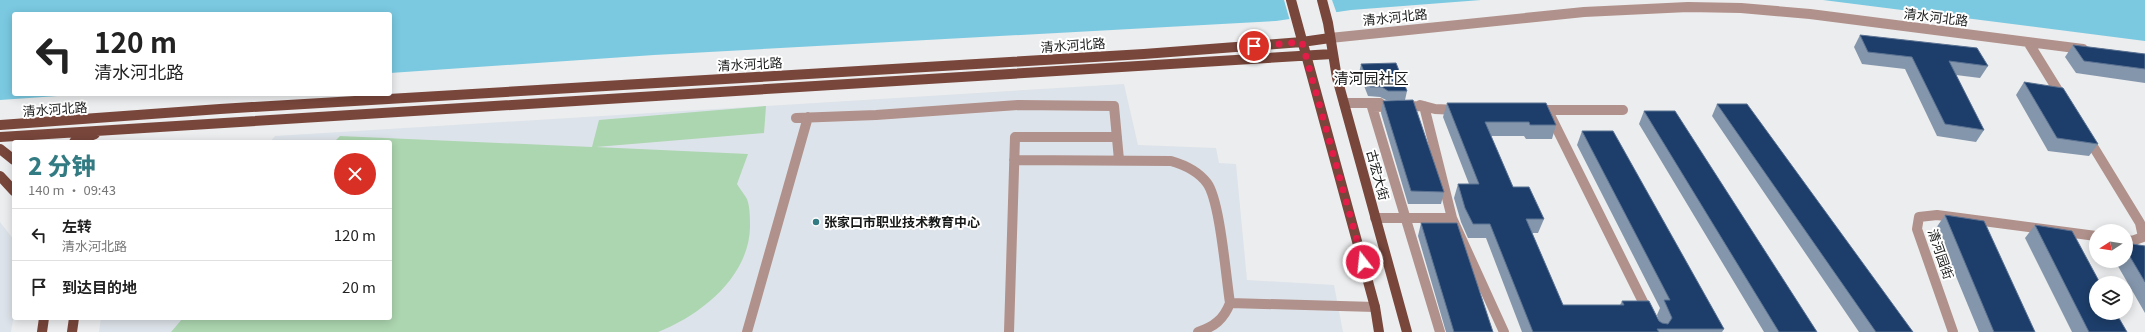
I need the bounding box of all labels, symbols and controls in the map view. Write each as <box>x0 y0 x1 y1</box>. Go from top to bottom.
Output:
street label: 清水河北路 <box>1903 3 1969 30</box>
street label: 清水河北路 <box>1362 4 1428 29</box>
text: 120 m <box>94 21 177 61</box>
icon: left <box>28 28 80 80</box>
pin <box>1237 29 1271 63</box>
street label: 清水河北路 <box>1040 33 1106 56</box>
icon: arrive <box>1243 35 1265 57</box>
street label: 清水河北路 <box>717 52 783 75</box>
text: 清水河北路 <box>94 58 184 84</box>
district label: 清河园社区 <box>1333 67 1409 88</box>
street label: 清水河北路 <box>22 97 88 120</box>
text: 2 分钟 <box>28 147 96 182</box>
street label: 古宏大街 <box>1363 147 1394 202</box>
button: close <box>334 153 376 195</box>
text: 140 m · 09:43 <box>28 180 116 199</box>
place label: 张家口市职业技术教育中心 <box>824 212 980 231</box>
text: 左转 <box>62 215 92 236</box>
marker: 张家口市职业技术教育中心 <box>811 217 821 227</box>
icon: left <box>28 224 50 246</box>
text: 120 m <box>334 224 376 245</box>
north arrow <box>2089 224 2133 268</box>
map controls <box>2089 224 2133 320</box>
street label: 清河园街 <box>1924 226 1959 282</box>
text: 清水河北路 <box>62 236 127 255</box>
position arrow <box>1342 241 1384 283</box>
icon: arrive <box>28 276 50 298</box>
text: 到达目的地 <box>62 276 137 297</box>
text: 20 m <box>342 276 376 297</box>
button: layers <box>2089 276 2133 320</box>

